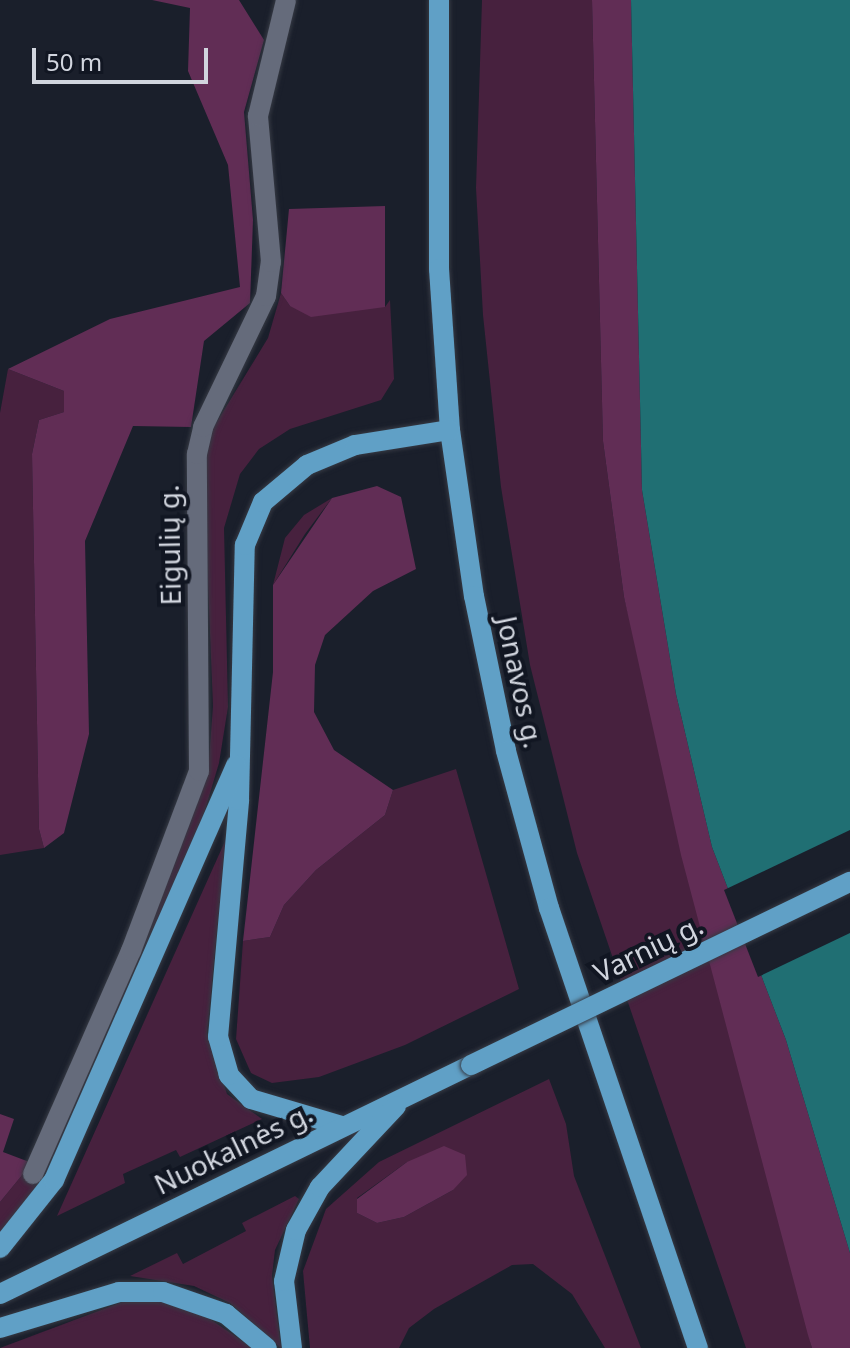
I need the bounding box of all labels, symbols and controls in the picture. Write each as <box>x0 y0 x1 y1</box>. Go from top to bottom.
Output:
scale bar <box>36 32 212 82</box>
text: 50 m <box>46 45 102 78</box>
street label: Eigulių g. <box>151 484 187 606</box>
street label: Jonavos g. <box>491 613 551 751</box>
street label: Varnių g. <box>588 907 708 989</box>
street label: Nuokalnės g. <box>148 1095 318 1201</box>

